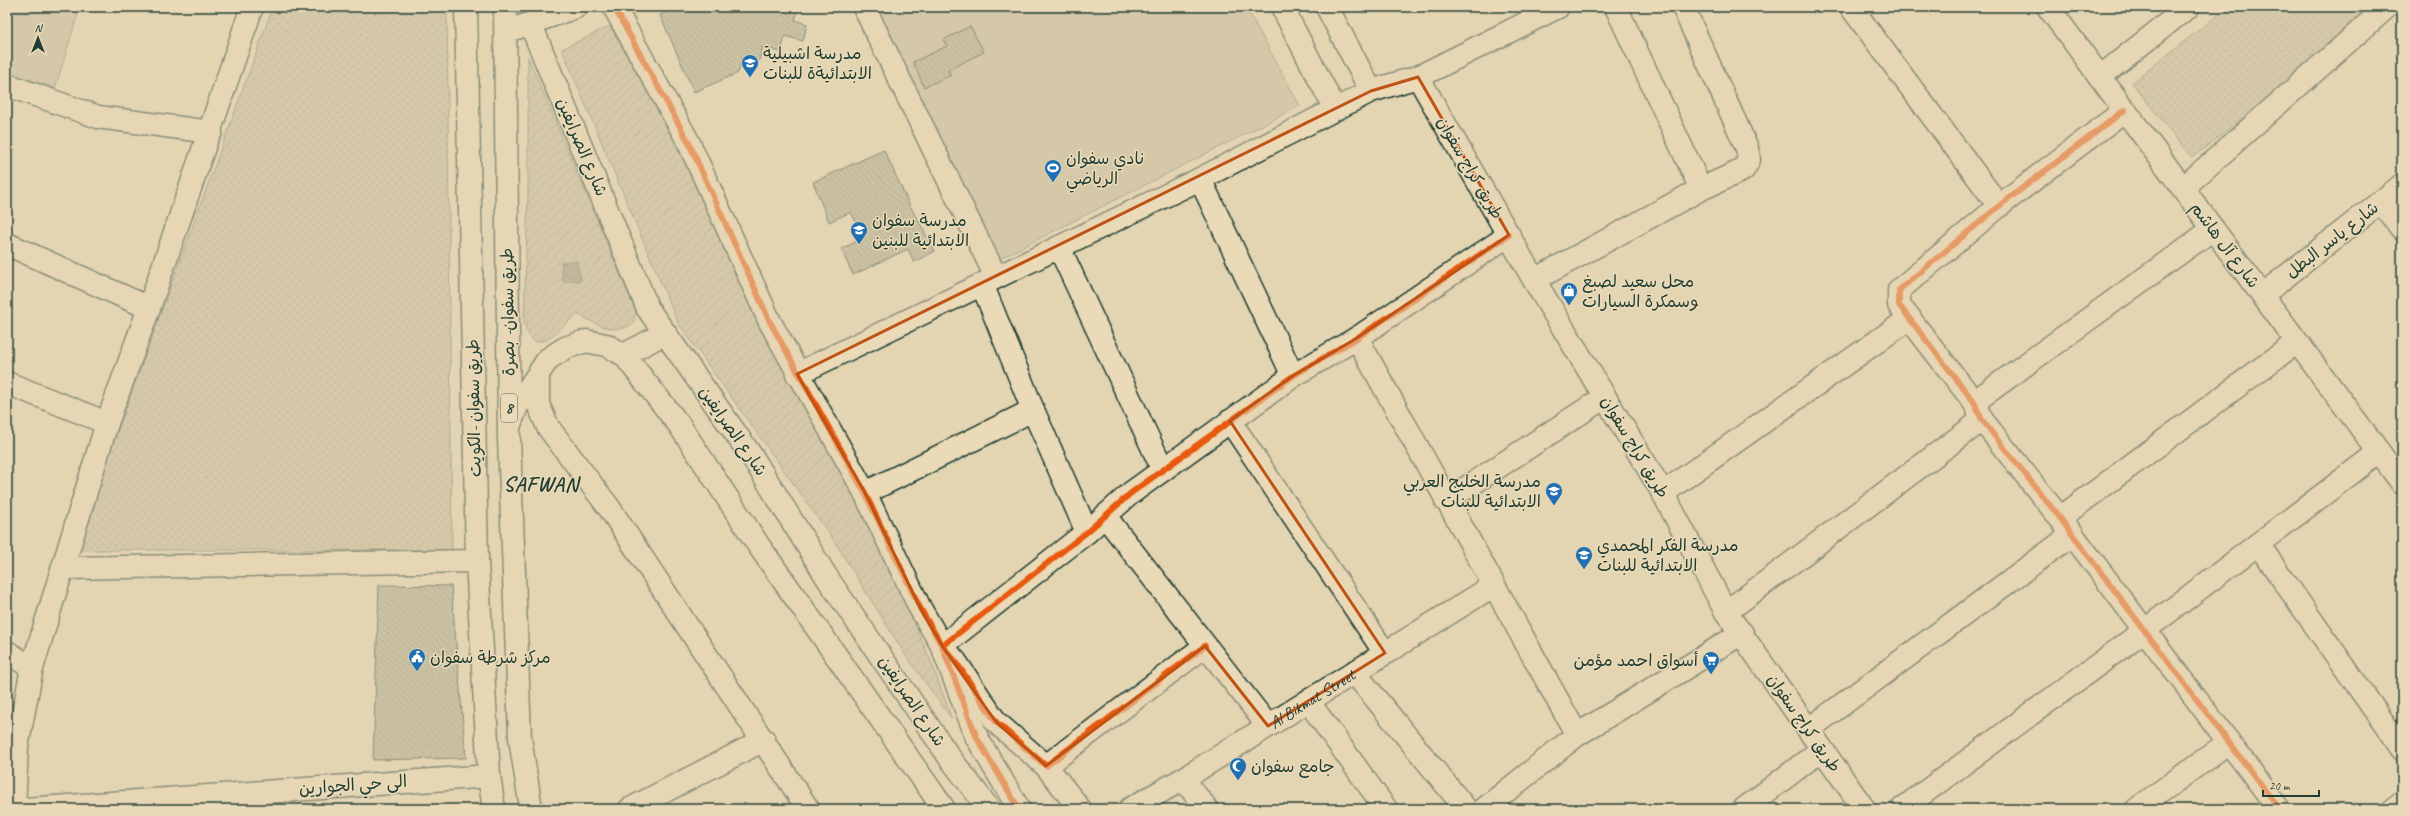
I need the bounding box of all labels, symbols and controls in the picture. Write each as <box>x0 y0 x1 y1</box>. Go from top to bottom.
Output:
north arrow <box>18 18 58 58</box>
text: N <box>35 21 44 35</box>
place label: مدرسة اشبيلية الابتدائيةة للبنات <box>763 43 872 84</box>
school or university icon: مدرسة اشبيلية الابتدائيةة للبنات <box>740 53 760 78</box>
street label: شارع الصرايفين <box>551 95 612 200</box>
street label: طريق كراج سفوان <box>1431 113 1508 224</box>
place label: نادي سفوان الرياضي <box>1066 148 1144 193</box>
sports icon: نادي سفوان الرياضي <box>1043 158 1063 183</box>
street label: شارع ياسر البطل <box>2281 197 2383 284</box>
street label: شارع آل هاشم <box>2184 198 2264 293</box>
place label: مدرسة سفوان الابتدائية للبنين <box>872 210 969 251</box>
school or university icon: مدرسة سفوان الابتدائية للبنين <box>849 220 869 245</box>
street label: طريق سفوان- بصرة <box>496 248 520 376</box>
place label: محل سعيد لصبغ وسمكرة السيارات <box>1582 271 1699 312</box>
shop icon: محل سعيد لصبغ وسمكرة السيارات <box>1559 281 1579 306</box>
street label: طريق سفوان -الكويت <box>462 339 486 477</box>
street label: شارع الصرايفين <box>693 382 772 481</box>
street label: طريق كراج سفوان <box>1595 392 1674 502</box>
road number: 8 <box>501 394 517 422</box>
district label: SAFWAN <box>503 471 582 497</box>
place label: مدرسة الخليج العربي الابتدائية للبنات <box>1403 471 1541 512</box>
school or university icon: مدرسة الخليج العربي الابتدائية للبنات <box>1544 481 1564 506</box>
place label: مدرسة الفكر المحمدي الابتدائية للبنات <box>1597 535 1738 576</box>
school or university icon: مدرسة الفكر المحمدي الابتدائية للبنات <box>1574 545 1594 570</box>
public building icon: مركز شرطة سفوان <box>407 647 427 672</box>
place label: مركز شرطة سفوان <box>430 647 551 668</box>
place label: أسواق احمد مؤمن <box>1574 650 1698 671</box>
supermarket icon: أسواق احمد مؤمن <box>1701 650 1721 675</box>
street label: شارع الصرايفين <box>873 652 950 751</box>
street label: Al Bikmat Street <box>1265 663 1361 733</box>
street label: طريق كراج سفوان <box>1761 670 1846 777</box>
mosque icon: جامع سفوان <box>1228 756 1248 781</box>
place label: جامع سفوان <box>1251 756 1335 778</box>
street label: الى حي الجوارين <box>298 771 408 803</box>
scale bar <box>2263 772 2319 798</box>
text: 20 m <box>2269 778 2291 794</box>

